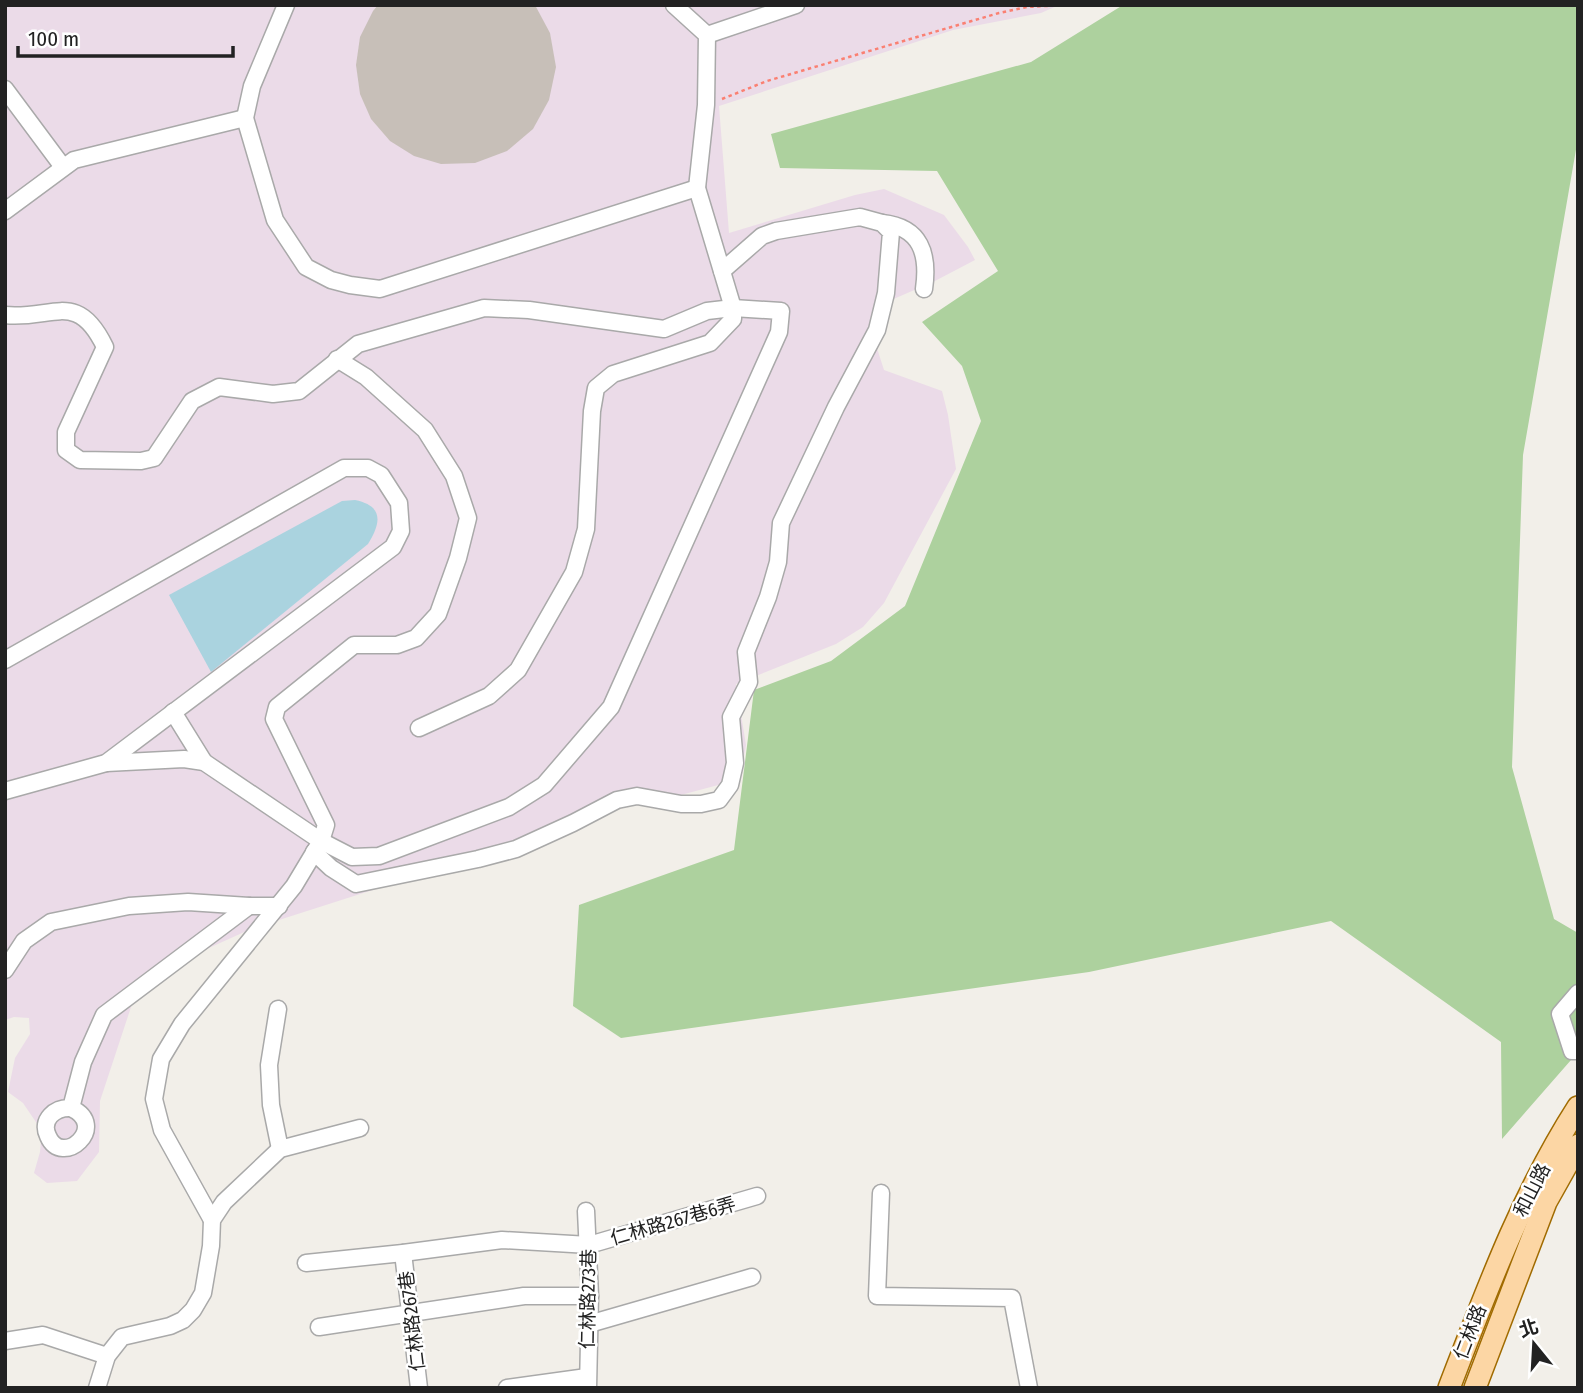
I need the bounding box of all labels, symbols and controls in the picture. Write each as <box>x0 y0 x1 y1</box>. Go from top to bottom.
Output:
scale bar <box>18 14 233 58</box>
text: 100 m <box>28 26 79 52</box>
street label: 和山路 <box>1509 1159 1555 1221</box>
street label: 仁林路267巷6弄 <box>608 1192 738 1250</box>
street label: 仁林路273巷 <box>576 1249 600 1349</box>
street label: 仁林路267巷 <box>394 1269 430 1373</box>
street label: 仁林路 <box>1449 1301 1491 1363</box>
north arrow <box>1499 1309 1569 1379</box>
text: 北 <box>1516 1314 1541 1342</box>

